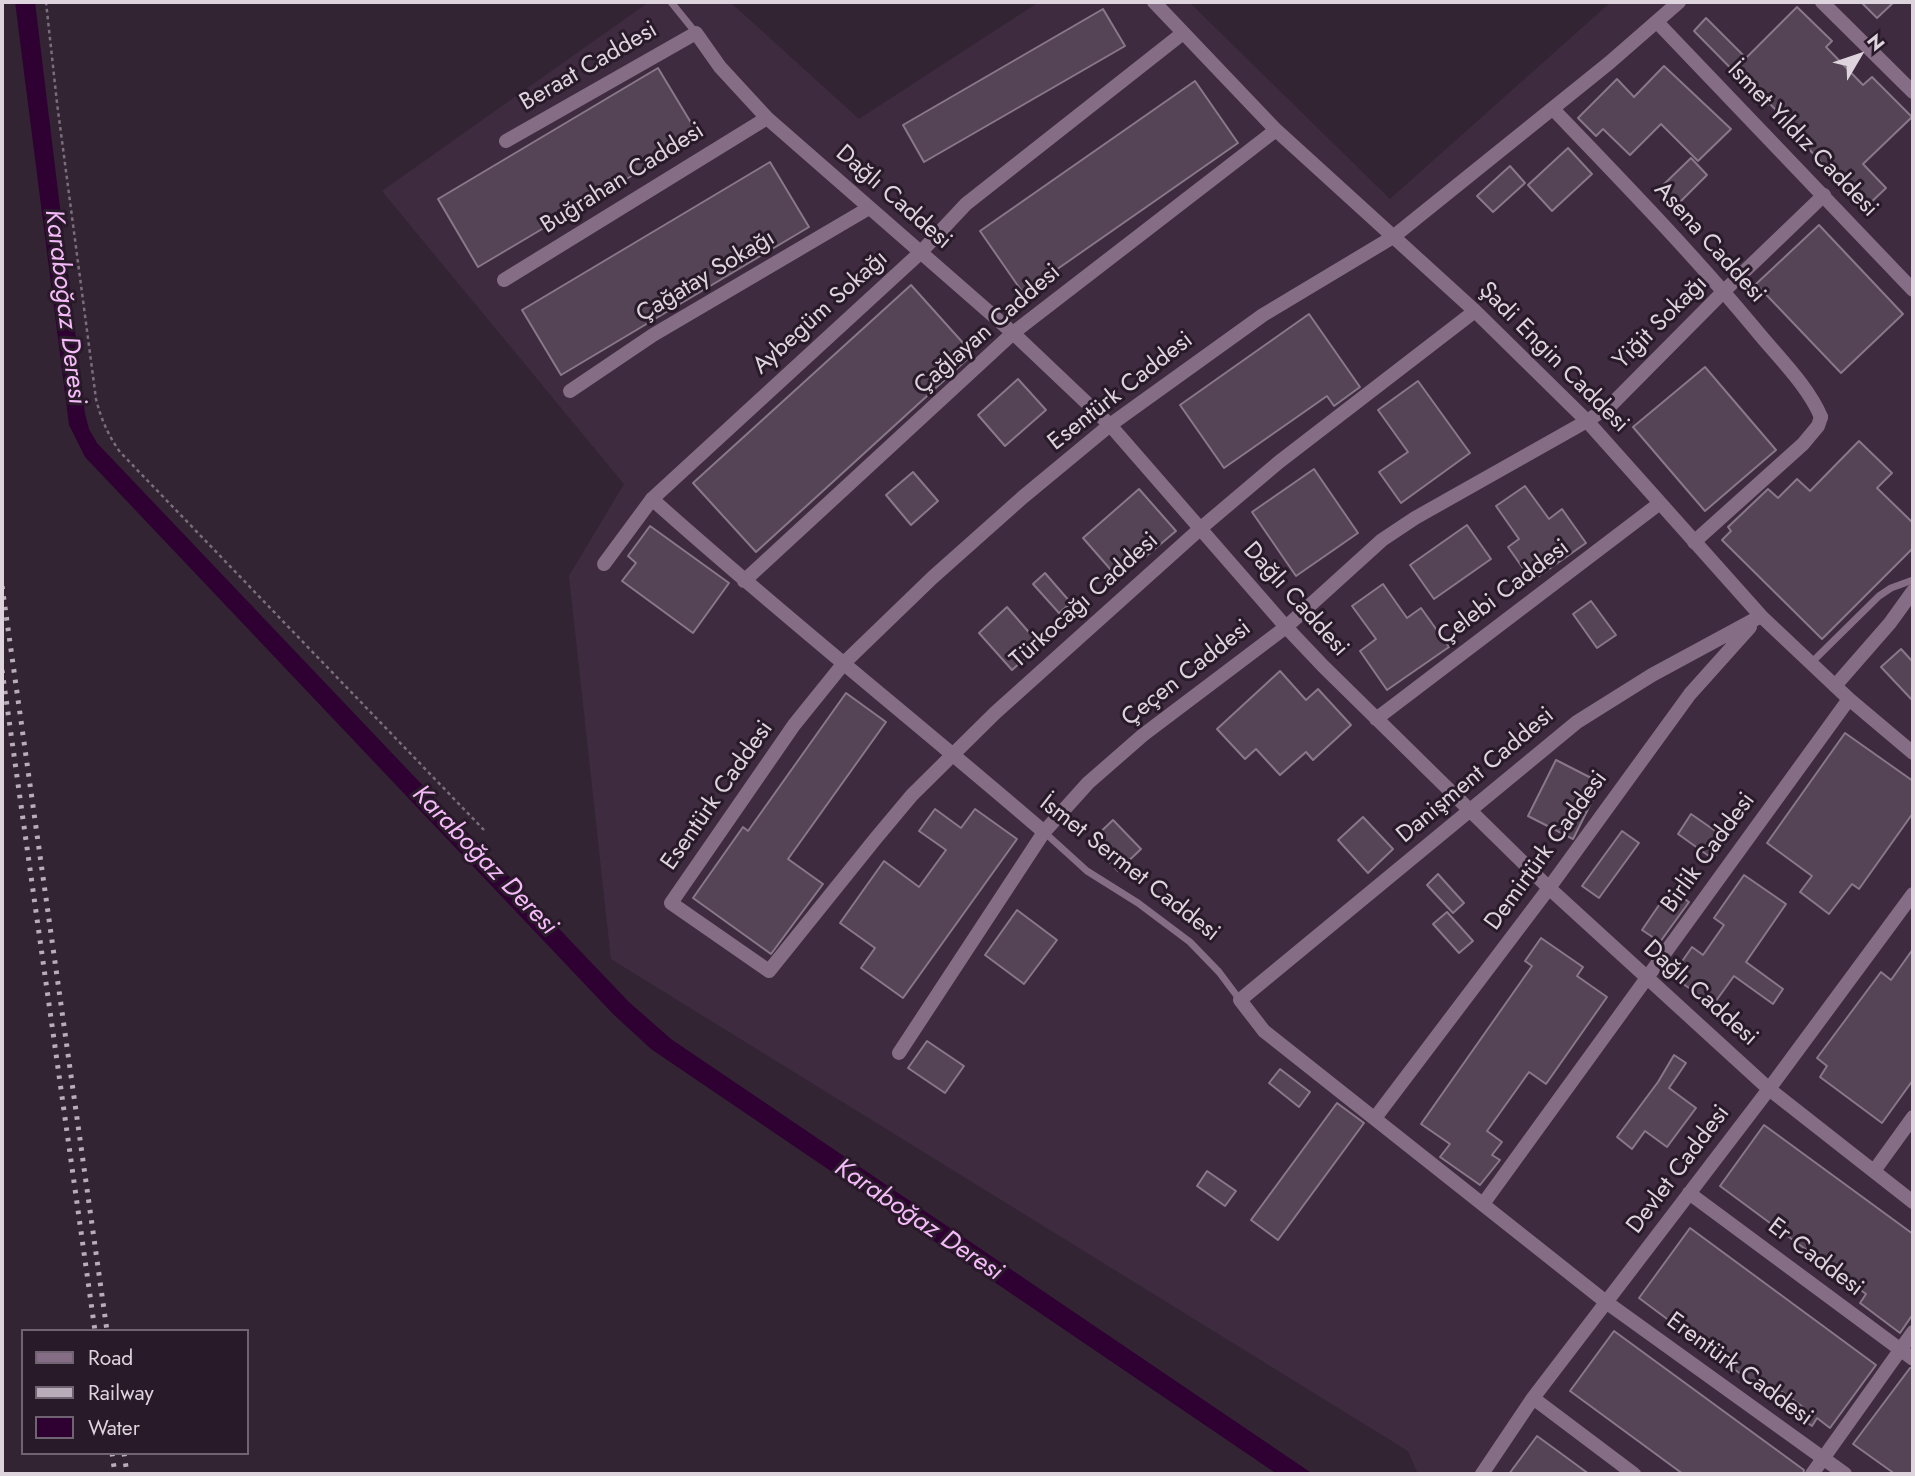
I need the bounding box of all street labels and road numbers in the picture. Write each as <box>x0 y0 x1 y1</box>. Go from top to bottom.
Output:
street label: Beraat Caddesi <box>515 16 663 118</box>
street label: İsmet Yıldız Caddesi <box>1721 56 1883 224</box>
street label: Buğrahan Caddesi <box>536 117 710 241</box>
street label: Dağlı Caddesi <box>829 140 957 256</box>
street label: Asena Caddesi <box>1647 177 1771 309</box>
street label: Çağatay Sokağı <box>632 224 780 330</box>
street label: Aybegüm Sokağı <box>748 245 894 381</box>
street label: Çağlayan Caddesi <box>909 259 1067 401</box>
street label: Yiğit Sokağı <box>1608 270 1714 376</box>
street label: Şadi Engin Caddesi <box>1472 277 1634 439</box>
street label: Esentürk Caddesi <box>1043 327 1199 457</box>
street label: Türkocağı Caddesi <box>1005 527 1165 675</box>
street label: Çelebi Caddesi <box>1432 534 1576 652</box>
street label: Dağlı Caddesi <box>1236 537 1354 663</box>
street label: Çeçen Caddesi <box>1117 615 1257 733</box>
street label: Danişment Caddesi <box>1391 702 1561 850</box>
street label: Esentürk Caddesi <box>656 716 780 876</box>
street label: Demirtürk Caddesi <box>1480 766 1614 936</box>
street label: Birlik Caddesi <box>1656 788 1762 918</box>
street label: İsmet Sermet Caddesi <box>1033 790 1225 948</box>
street label: Dağlı Caddesi <box>1637 935 1763 1053</box>
street label: Devlet Caddesi <box>1621 1100 1737 1240</box>
street label: Er Caddesi <box>1762 1213 1868 1303</box>
street label: Erentürk Caddesi <box>1660 1307 1818 1433</box>

